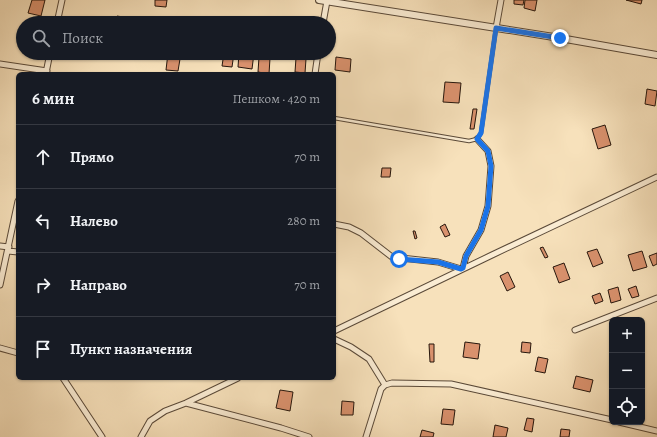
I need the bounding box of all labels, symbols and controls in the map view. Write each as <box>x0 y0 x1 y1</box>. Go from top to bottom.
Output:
search box <box>16 16 336 60</box>
icon: search <box>30 27 52 49</box>
text: Поиск <box>62 28 103 48</box>
route end <box>551 29 569 47</box>
text: 6 мин <box>32 87 74 110</box>
text: Пешком · 420 m <box>233 90 320 107</box>
icon: ahead <box>32 146 54 168</box>
text: Прямо <box>70 147 114 167</box>
text: 70 m <box>294 148 320 165</box>
icon: left <box>32 210 54 232</box>
text: Налево <box>70 211 118 231</box>
text: 280 m <box>287 212 320 229</box>
route start <box>390 250 408 268</box>
icon: right <box>32 274 54 296</box>
text: Направо <box>70 275 127 295</box>
text: 70 m <box>294 276 320 293</box>
map controls <box>609 317 645 425</box>
button: + <box>609 317 645 353</box>
icon: arrive <box>32 338 54 360</box>
text: Пункт назначения <box>70 339 192 359</box>
button: − <box>609 353 645 389</box>
button: locate <box>609 389 645 425</box>

